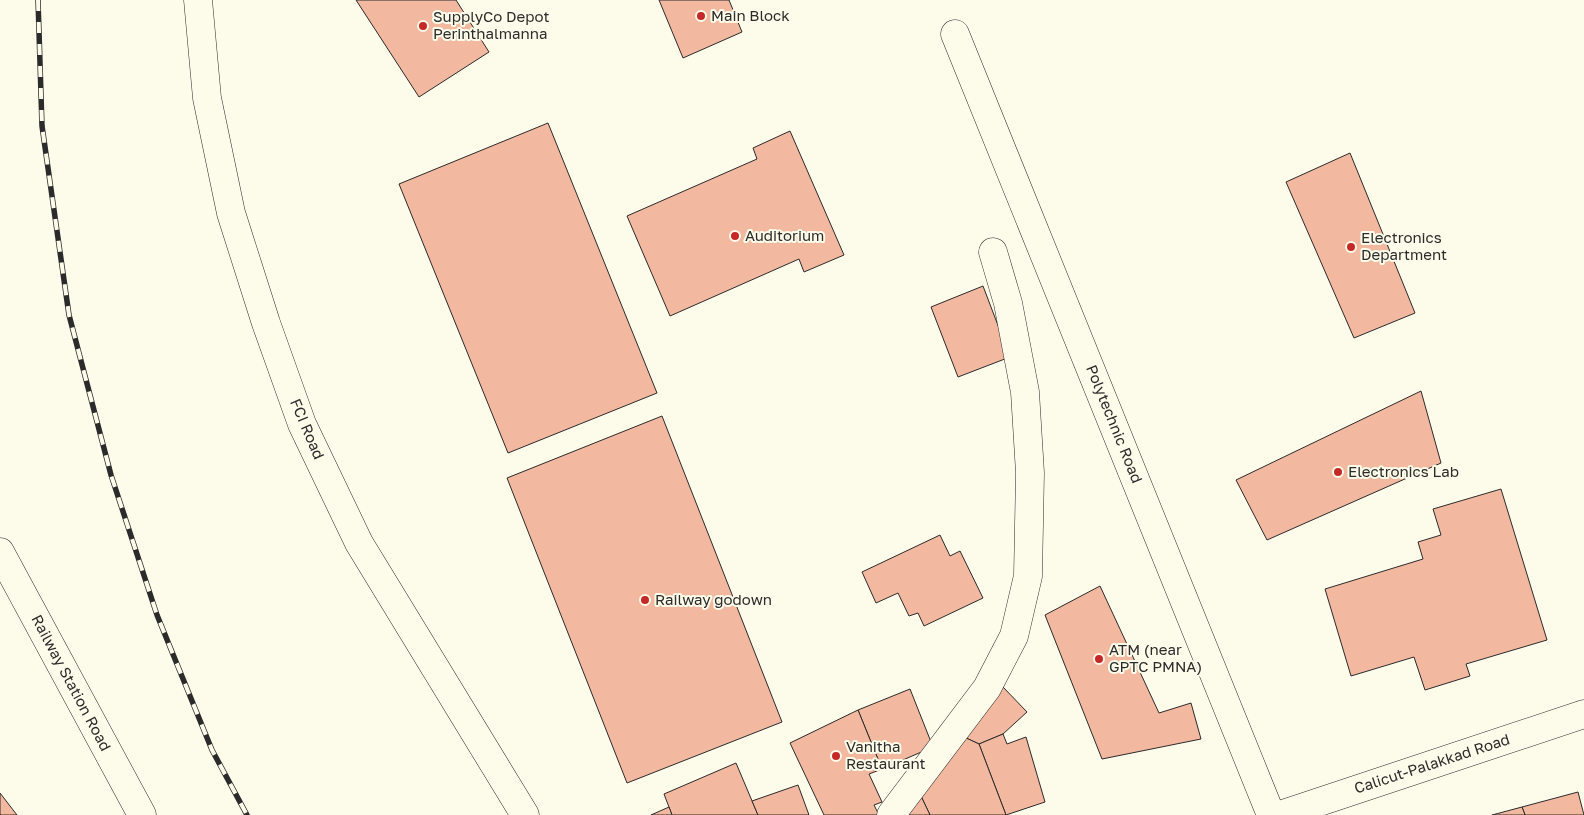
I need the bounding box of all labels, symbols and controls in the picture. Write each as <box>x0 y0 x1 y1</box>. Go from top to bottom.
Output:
place label: Main Block <box>711 6 790 24</box>
place label: SupplyCo Depot Perinthalmanna <box>433 7 549 42</box>
marker: Main Block <box>695 10 707 22</box>
marker: SupplyCo Depot Perinthalmanna <box>417 20 429 32</box>
place label: Auditorium <box>745 226 824 244</box>
place label: Electronics Department <box>1361 228 1447 263</box>
marker: Auditorium <box>729 230 741 242</box>
marker: Electronics Department <box>1345 241 1357 253</box>
street label: Polytechnic Road <box>1083 362 1147 485</box>
street label: FCI Road <box>287 396 329 462</box>
place label: Electronics Lab <box>1348 462 1459 480</box>
marker: Electronics Lab <box>1332 466 1344 478</box>
place label: Railway godown <box>655 590 772 608</box>
marker: Railway godown <box>639 594 651 606</box>
street label: Railway Station Road <box>28 611 115 754</box>
place label: ATM (near GPTC PMNA) <box>1109 640 1202 675</box>
marker: ATM (near GPTC PMNA) <box>1093 653 1105 665</box>
street label: Calicut-Palakkad Road <box>1352 729 1512 797</box>
place label: Vanitha Restaurant <box>846 737 926 772</box>
marker: Vanitha Restaurant <box>830 750 842 762</box>

